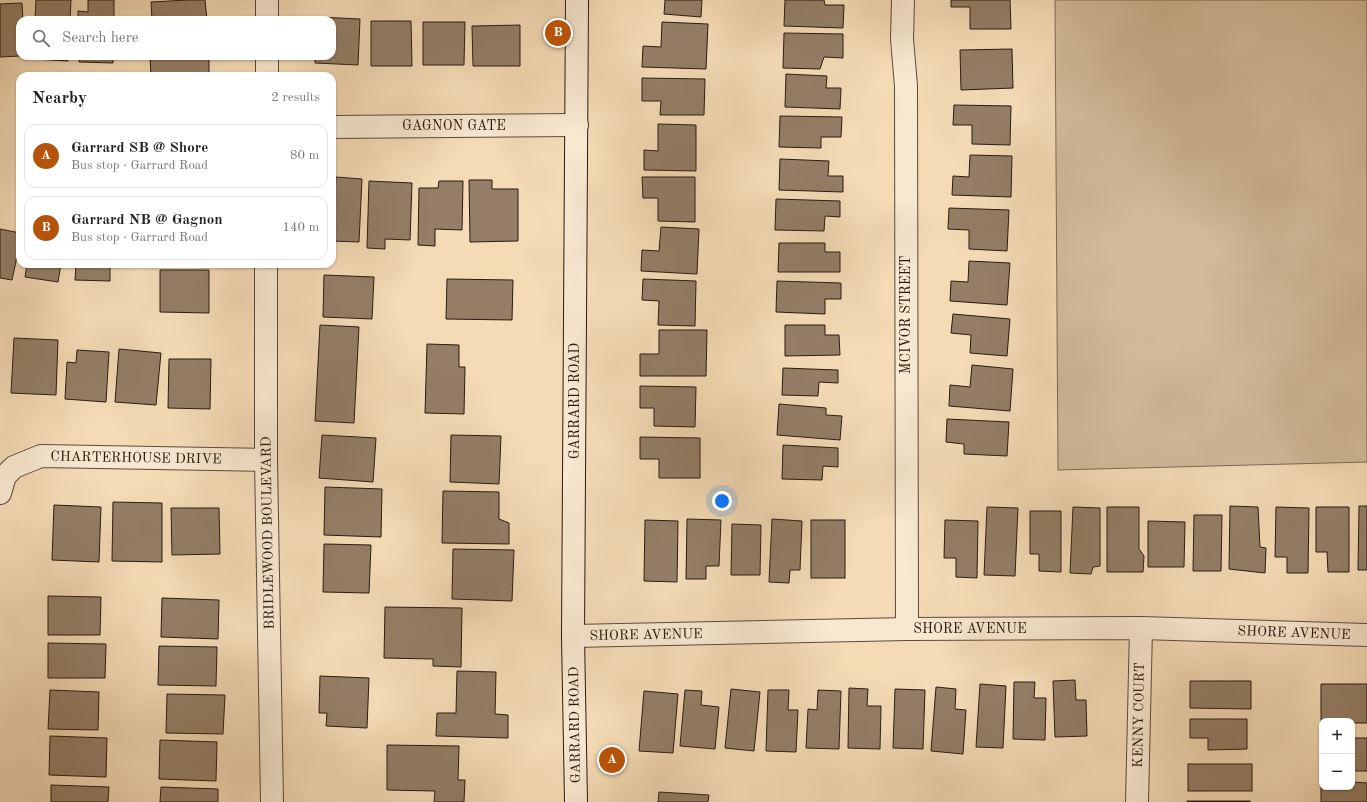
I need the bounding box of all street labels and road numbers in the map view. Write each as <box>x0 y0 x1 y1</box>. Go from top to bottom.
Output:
street label: GAGNON GATE <box>402 119 506 133</box>
street label: MCIVOR STREET <box>899 256 913 374</box>
street label: GARRARD ROAD <box>568 343 582 459</box>
street label: BRIDLEWOOD BOULEVARD <box>259 436 277 630</box>
street label: CHARTERHOUSE DRIVE <box>50 450 222 466</box>
street label: SHORE AVENUE <box>913 622 1027 636</box>
street label: SHORE AVENUE <box>1237 624 1351 642</box>
street label: SHORE AVENUE <box>589 627 703 643</box>
street label: KENNY COURT <box>1131 662 1147 768</box>
street label: GARRARD ROAD <box>567 667 583 783</box>

